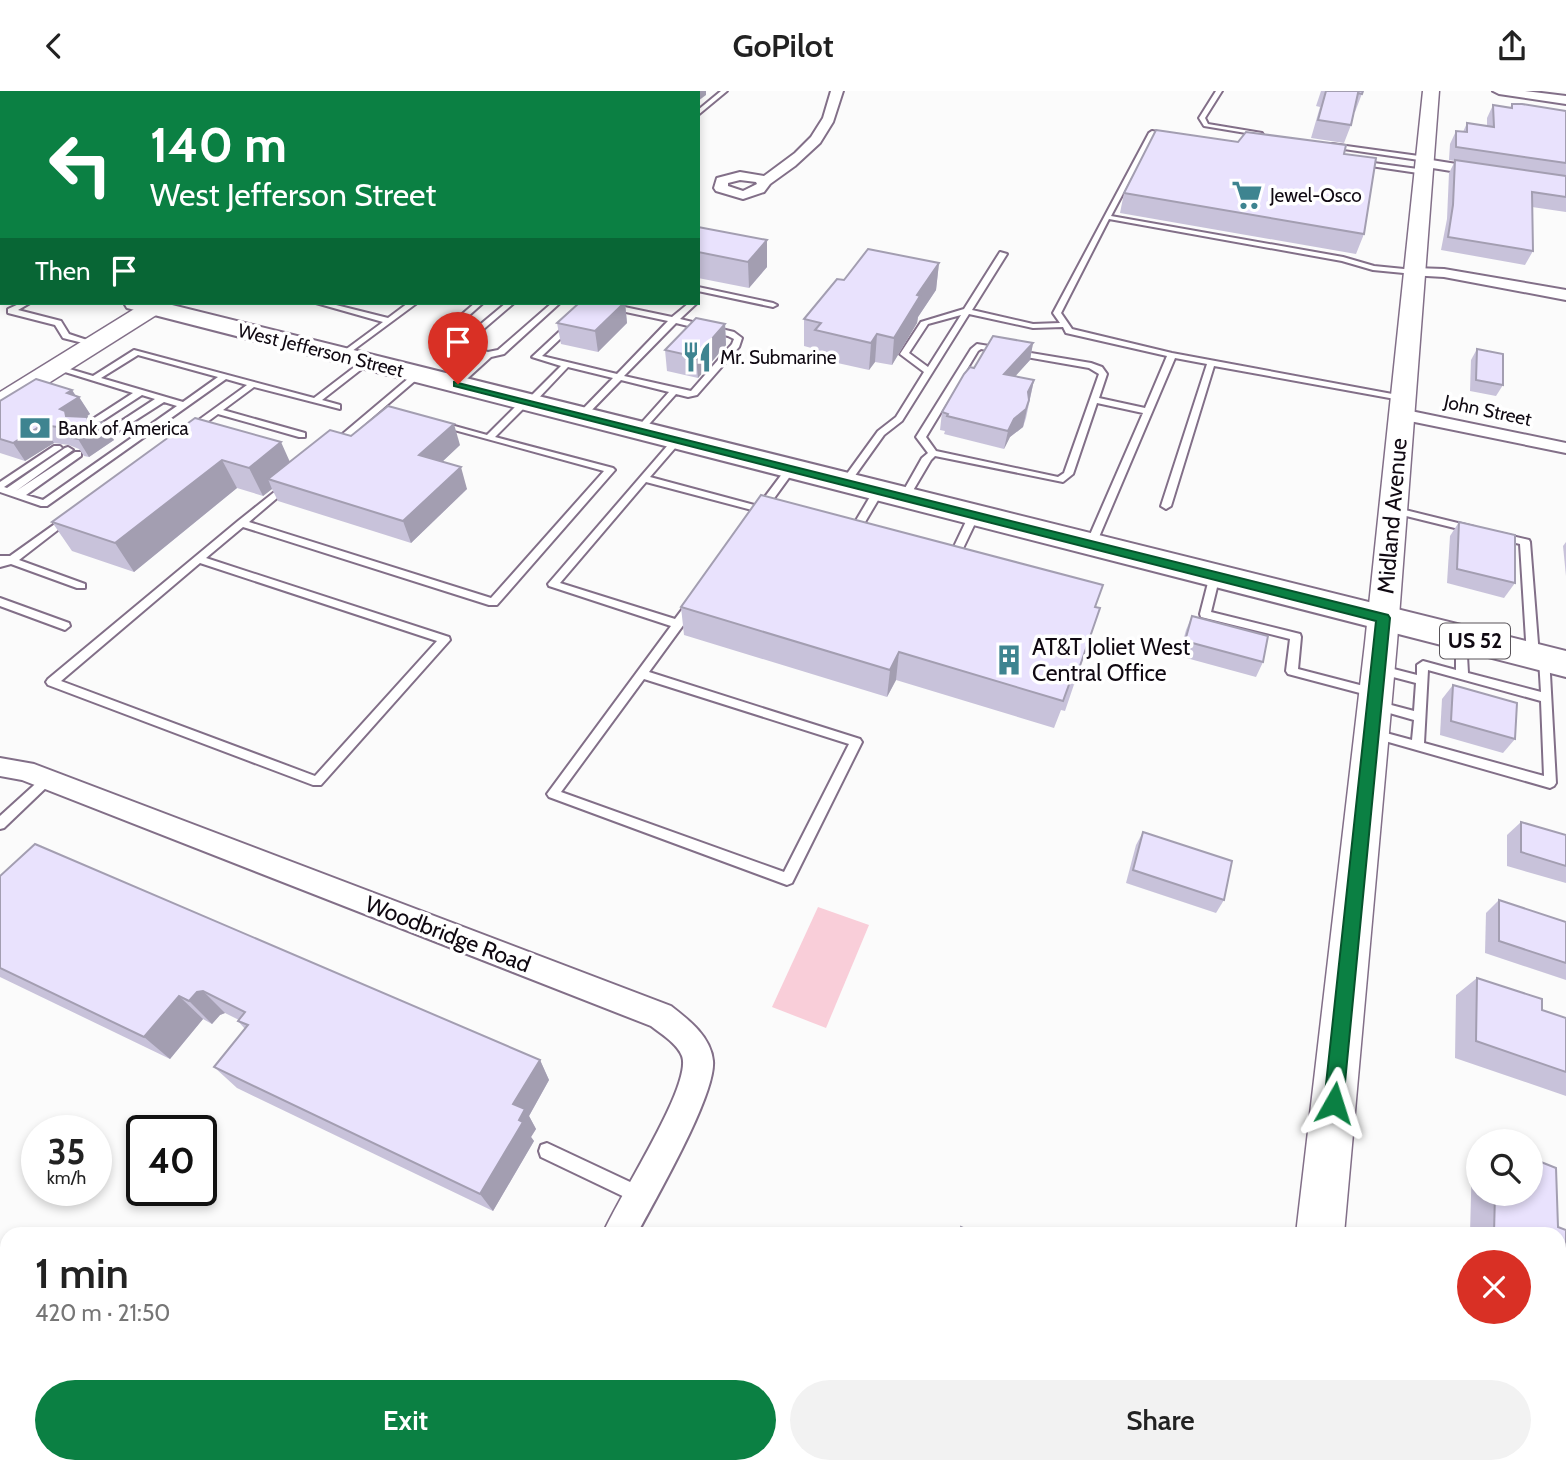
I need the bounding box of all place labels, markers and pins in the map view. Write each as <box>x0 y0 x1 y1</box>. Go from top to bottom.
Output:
supermarket icon: Jewel-Osco <box>1230 178 1264 212</box>
place label: Jewel-Osco <box>1269 184 1362 207</box>
pin <box>428 312 488 384</box>
restaurant icon: Mr. Submarine <box>680 340 714 374</box>
place label: Mr. Submarine <box>720 346 837 369</box>
bank icon: Bank of America <box>18 411 52 445</box>
place label: Bank of America <box>58 417 189 440</box>
place label: AT&T Joliet West Central Office <box>1032 633 1190 687</box>
building icon: AT&T Joliet West Central Office <box>992 643 1026 677</box>

